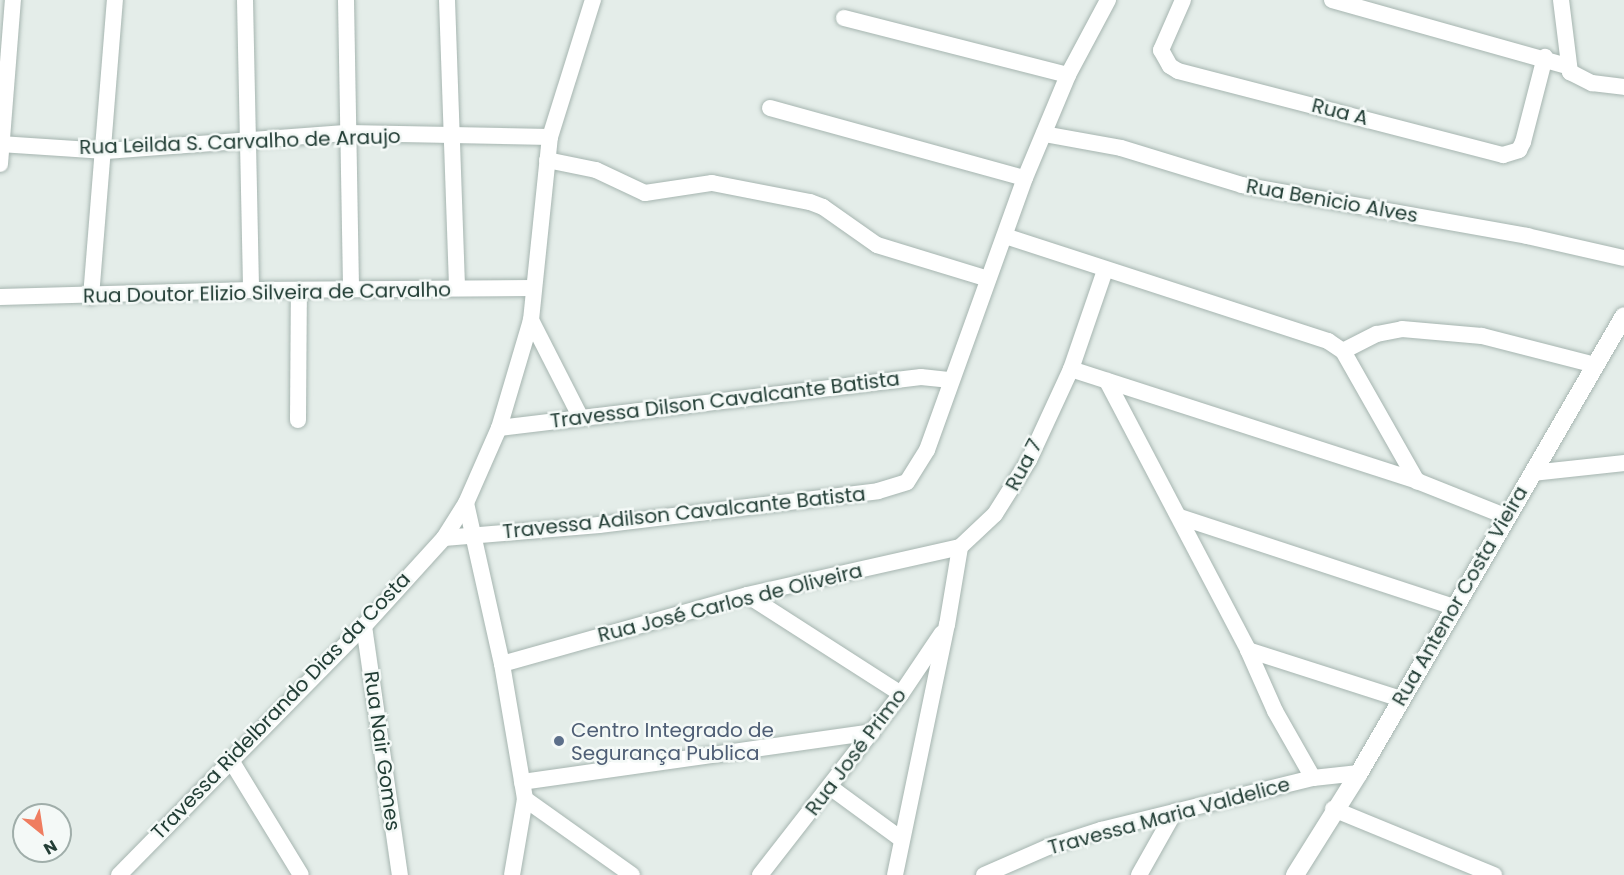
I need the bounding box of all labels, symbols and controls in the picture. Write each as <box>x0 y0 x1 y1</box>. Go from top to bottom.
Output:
street label: Rua A <box>1309 93 1371 131</box>
street label: Rua Leilda S. Carvalho de Araujo <box>79 124 401 160</box>
street label: Rua Benicio Alves <box>1244 174 1420 228</box>
street label: Rua Doutor Elizio Silveira de Carvalho <box>83 278 451 308</box>
street label: Travessa Dilson Cavalcante Batista <box>549 367 901 433</box>
street label: Rua 7 <box>1001 435 1047 495</box>
street label: Travessa Adilson Cavalcante Batista <box>501 482 867 544</box>
street label: Rua Antenor Costa Vieira <box>1387 482 1533 710</box>
street label: Rua José Carlos de Oliveira <box>595 558 865 648</box>
street label: Travessa Ridelbrando Dias da Costa <box>147 567 415 845</box>
street label: Rua Nair Gomes <box>359 670 405 832</box>
street label: Rua José Primo <box>800 684 912 820</box>
place label: Centro Integrado de Segurança Publica <box>571 718 774 765</box>
marker: Centro Integrado de Segurança Publica <box>552 734 566 748</box>
street label: Travessa Maria Valdelice <box>1045 772 1293 860</box>
north arrow <box>12 803 72 863</box>
text: N <box>39 834 61 860</box>

